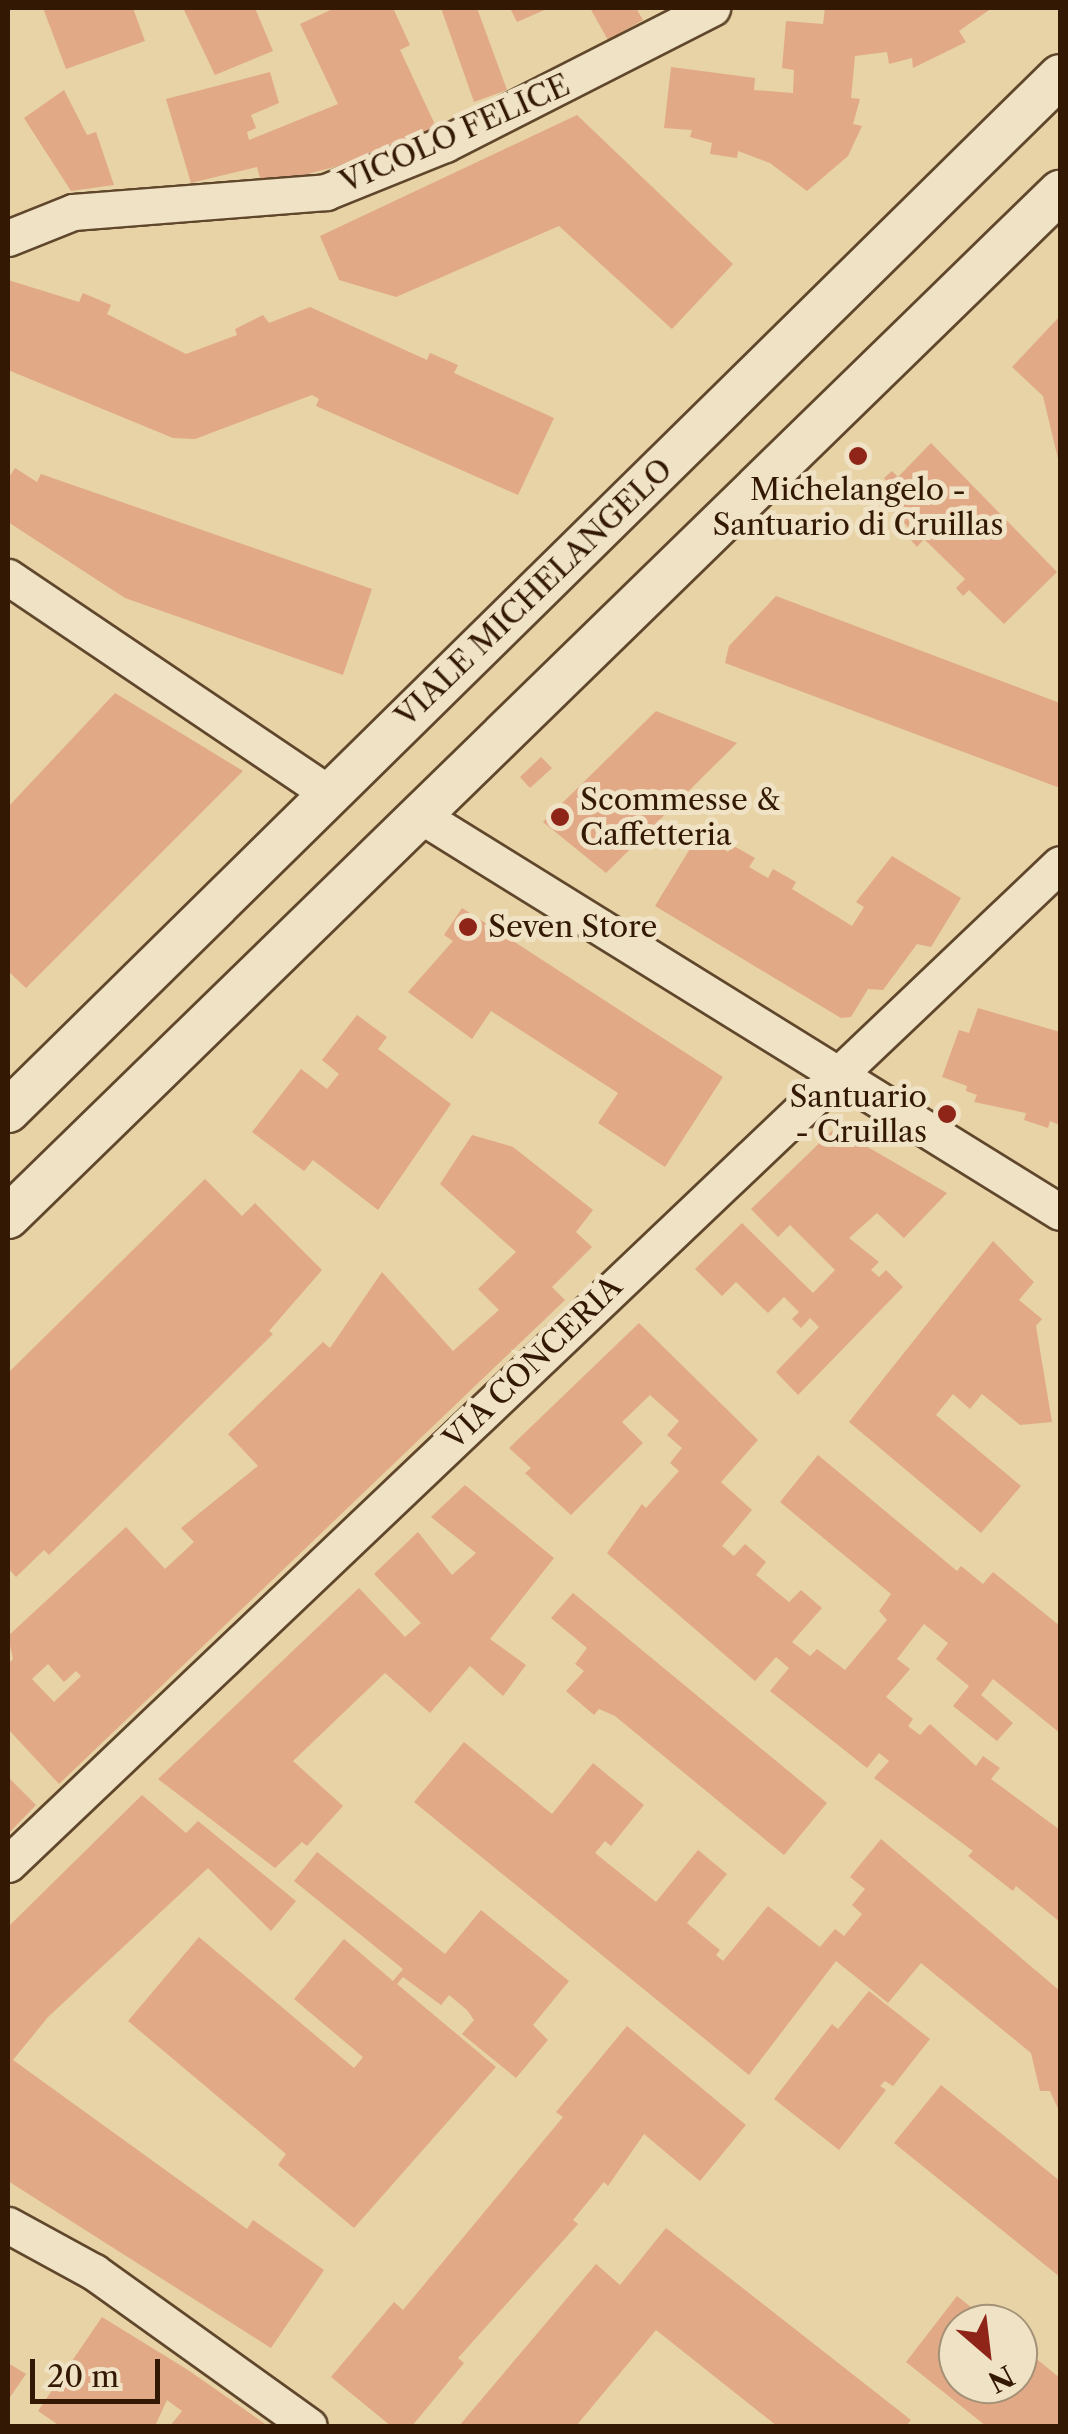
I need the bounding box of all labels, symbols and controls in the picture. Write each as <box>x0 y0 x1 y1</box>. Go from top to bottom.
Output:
street label: VICOLO FELICE <box>335 67 575 201</box>
marker: Michelangelo - Santuario di Cruillas <box>847 445 869 467</box>
street label: VIALE MICHELANGELO <box>388 451 680 735</box>
place label: Michelangelo - Santuario di Cruillas <box>713 472 1003 542</box>
place label: Scommesse & Caffetteria <box>580 782 780 852</box>
marker: Scommesse & Caffetteria <box>549 806 571 828</box>
place label: Seven Store <box>488 909 657 945</box>
marker: Seven Store <box>457 916 479 938</box>
place label: Santuario - Cruillas <box>790 1079 927 1150</box>
marker: Santuario - Cruillas <box>936 1103 958 1125</box>
street label: VIA CONCERIA <box>436 1269 630 1457</box>
north arrow <box>938 2304 1038 2404</box>
scale bar <box>35 2339 165 2401</box>
text: 20 m <box>47 2358 119 2395</box>
text: N <box>982 2358 1020 2399</box>

